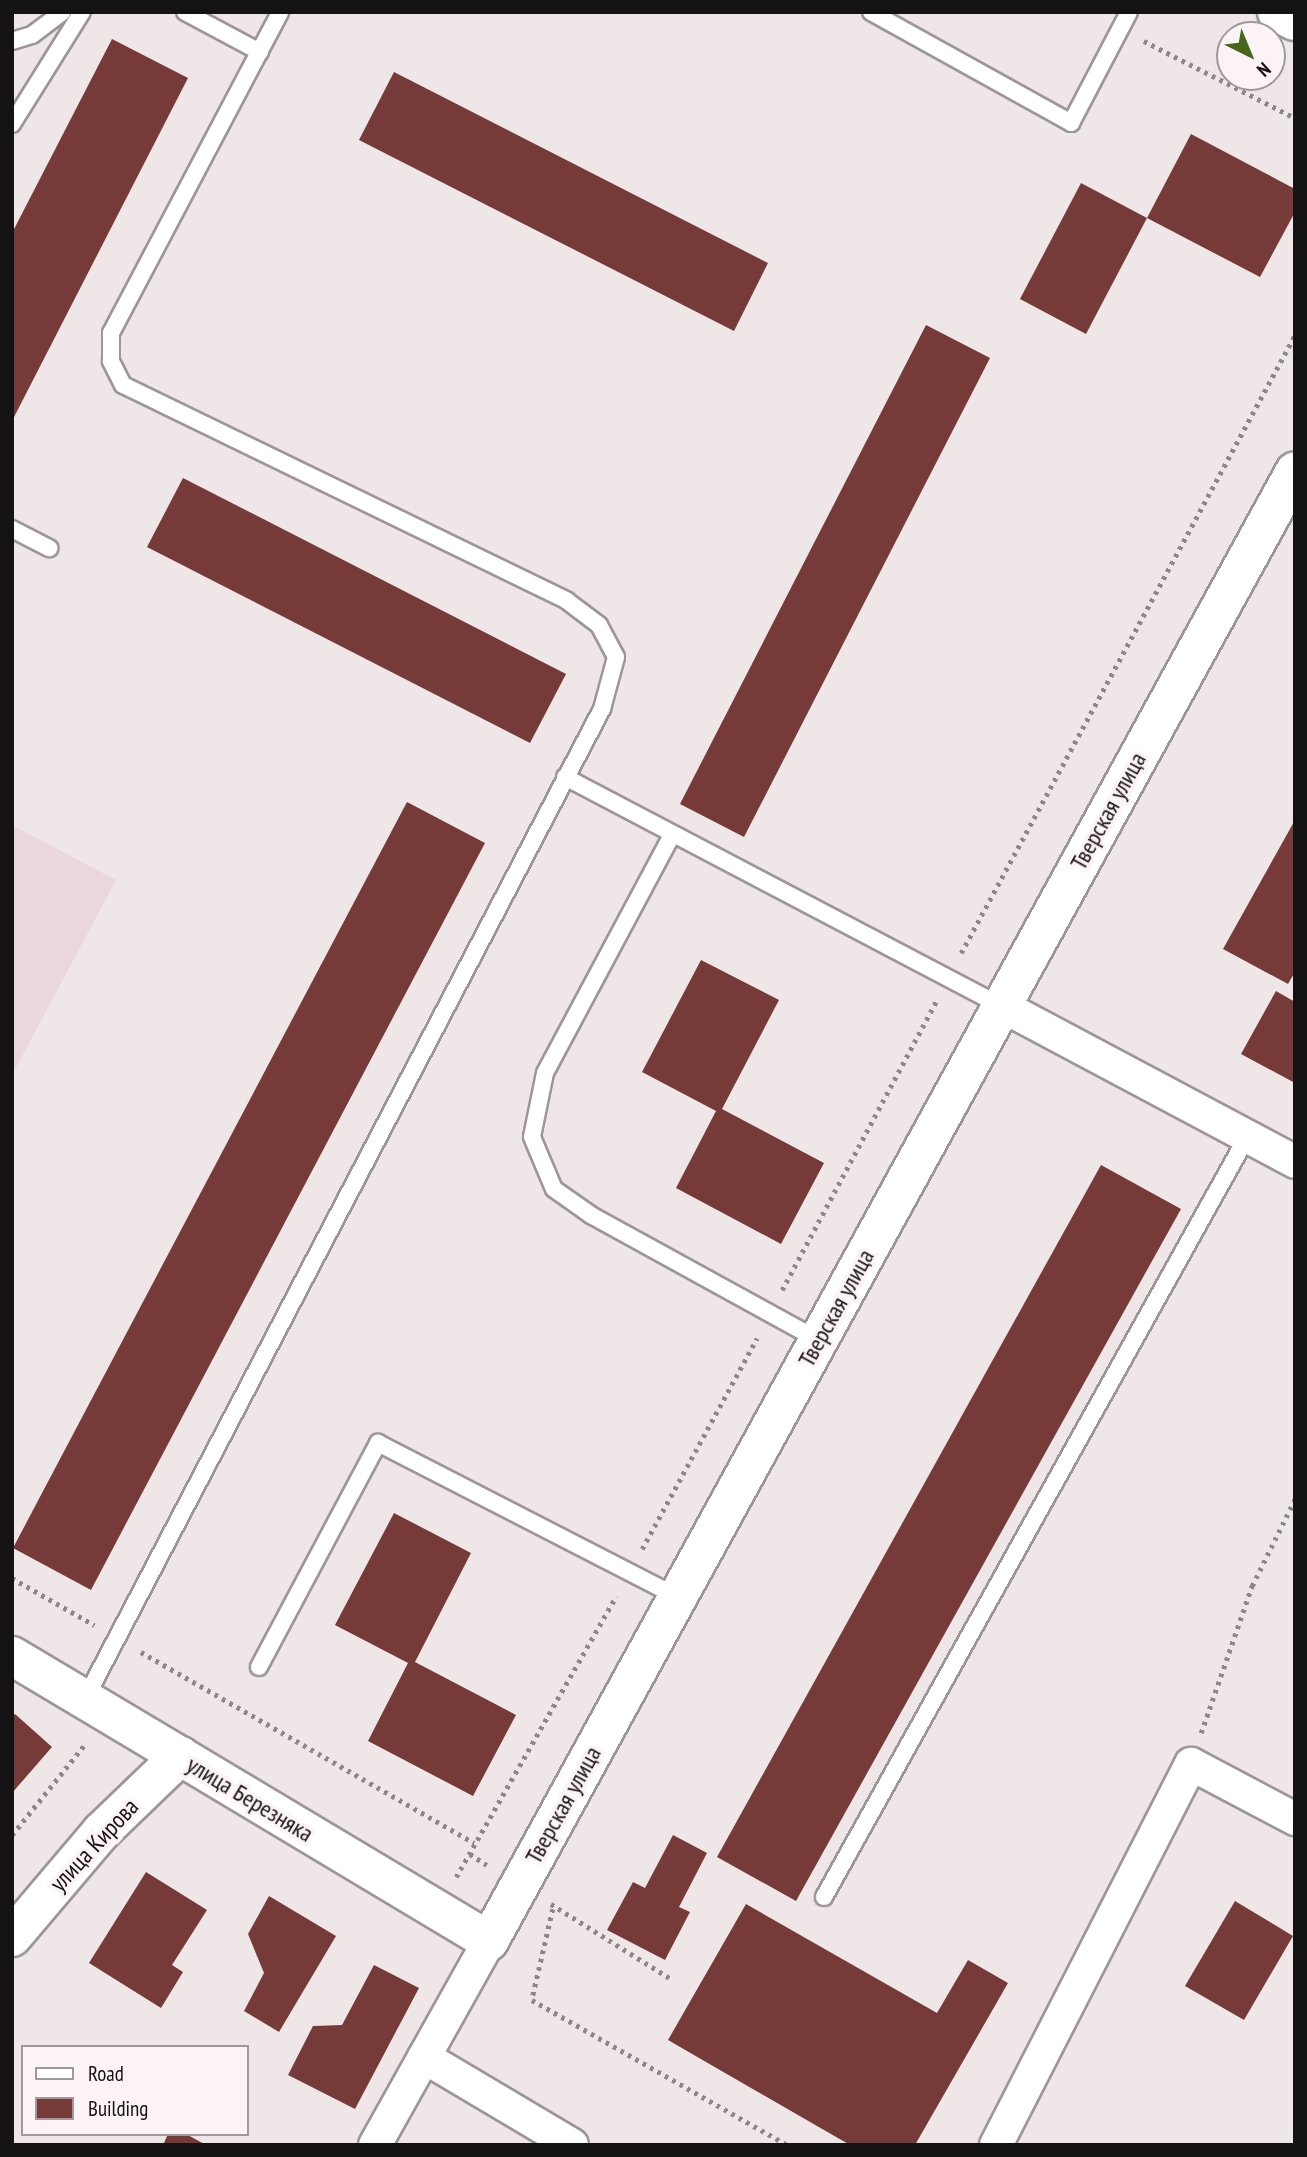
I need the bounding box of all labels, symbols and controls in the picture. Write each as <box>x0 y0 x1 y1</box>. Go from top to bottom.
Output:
north arrow <box>1216 21 1286 91</box>
text: N <box>1252 58 1276 82</box>
street label: Тверская улица <box>1064 747 1152 875</box>
street label: Тверская улица <box>792 1244 880 1372</box>
street label: Тверская улица <box>519 1741 607 1869</box>
street label: улица Березняка <box>182 1750 318 1848</box>
street label: улица Кирова <box>44 1792 144 1898</box>
legend <box>21 2045 248 2136</box>
text: Road <box>88 2060 124 2087</box>
text: Building <box>88 2095 148 2122</box>

